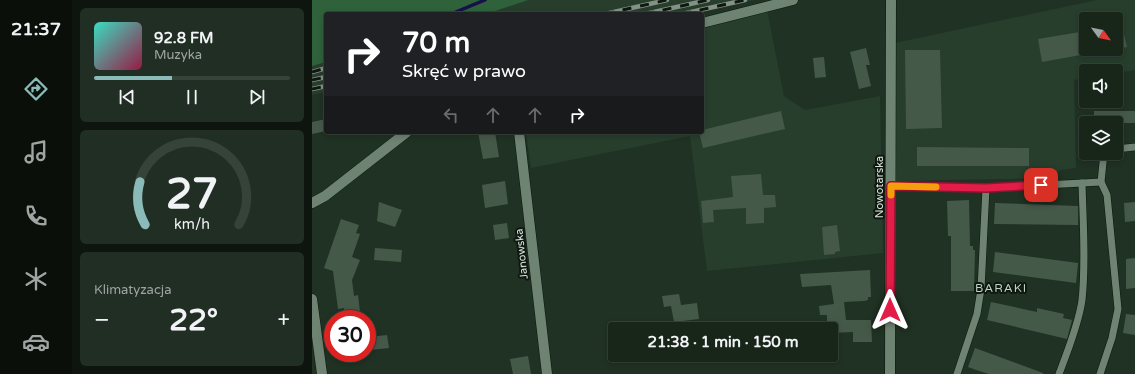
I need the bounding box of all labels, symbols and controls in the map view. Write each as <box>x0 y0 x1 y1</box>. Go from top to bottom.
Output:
north arrow <box>1079 12 1123 56</box>
map controls <box>1079 12 1123 160</box>
text: 21:37 <box>11 18 61 40</box>
text: 70 m <box>402 26 470 60</box>
icon: right <box>336 28 388 80</box>
text: 92.8 FM <box>154 29 214 47</box>
text: Muzyka <box>154 47 202 63</box>
text: Skręć w prawo <box>402 60 526 82</box>
button: sound <box>1079 64 1123 108</box>
icon: directions <box>22 75 50 103</box>
icon: previous <box>116 86 138 108</box>
icon: pause <box>181 86 203 108</box>
icon: next <box>246 86 268 108</box>
icon: left <box>440 104 462 126</box>
icon: ahead <box>482 104 504 126</box>
icon: ahead <box>524 104 546 126</box>
icon: right <box>566 104 588 126</box>
button: layers <box>1079 116 1123 160</box>
icon: music <box>22 138 50 166</box>
street label: Nowotarska <box>873 156 886 218</box>
pin <box>1024 168 1058 202</box>
text: 27 <box>166 170 218 220</box>
icon: arrive <box>1030 174 1052 196</box>
icon: phone <box>22 202 50 230</box>
text: km/h <box>174 216 210 233</box>
street label: Janowska <box>512 228 531 280</box>
icon: climate <box>22 265 50 293</box>
district label: BARAKI <box>975 281 1027 295</box>
text: Klimatyzacja <box>94 282 171 298</box>
position arrow <box>869 289 911 331</box>
text: 22° <box>169 302 218 339</box>
text: − <box>94 307 110 333</box>
text: + <box>278 307 290 333</box>
speed limit sign: 30 <box>324 310 376 362</box>
icon: car <box>22 328 50 356</box>
text: 21:38 · 1 min · 150 m <box>648 333 798 351</box>

